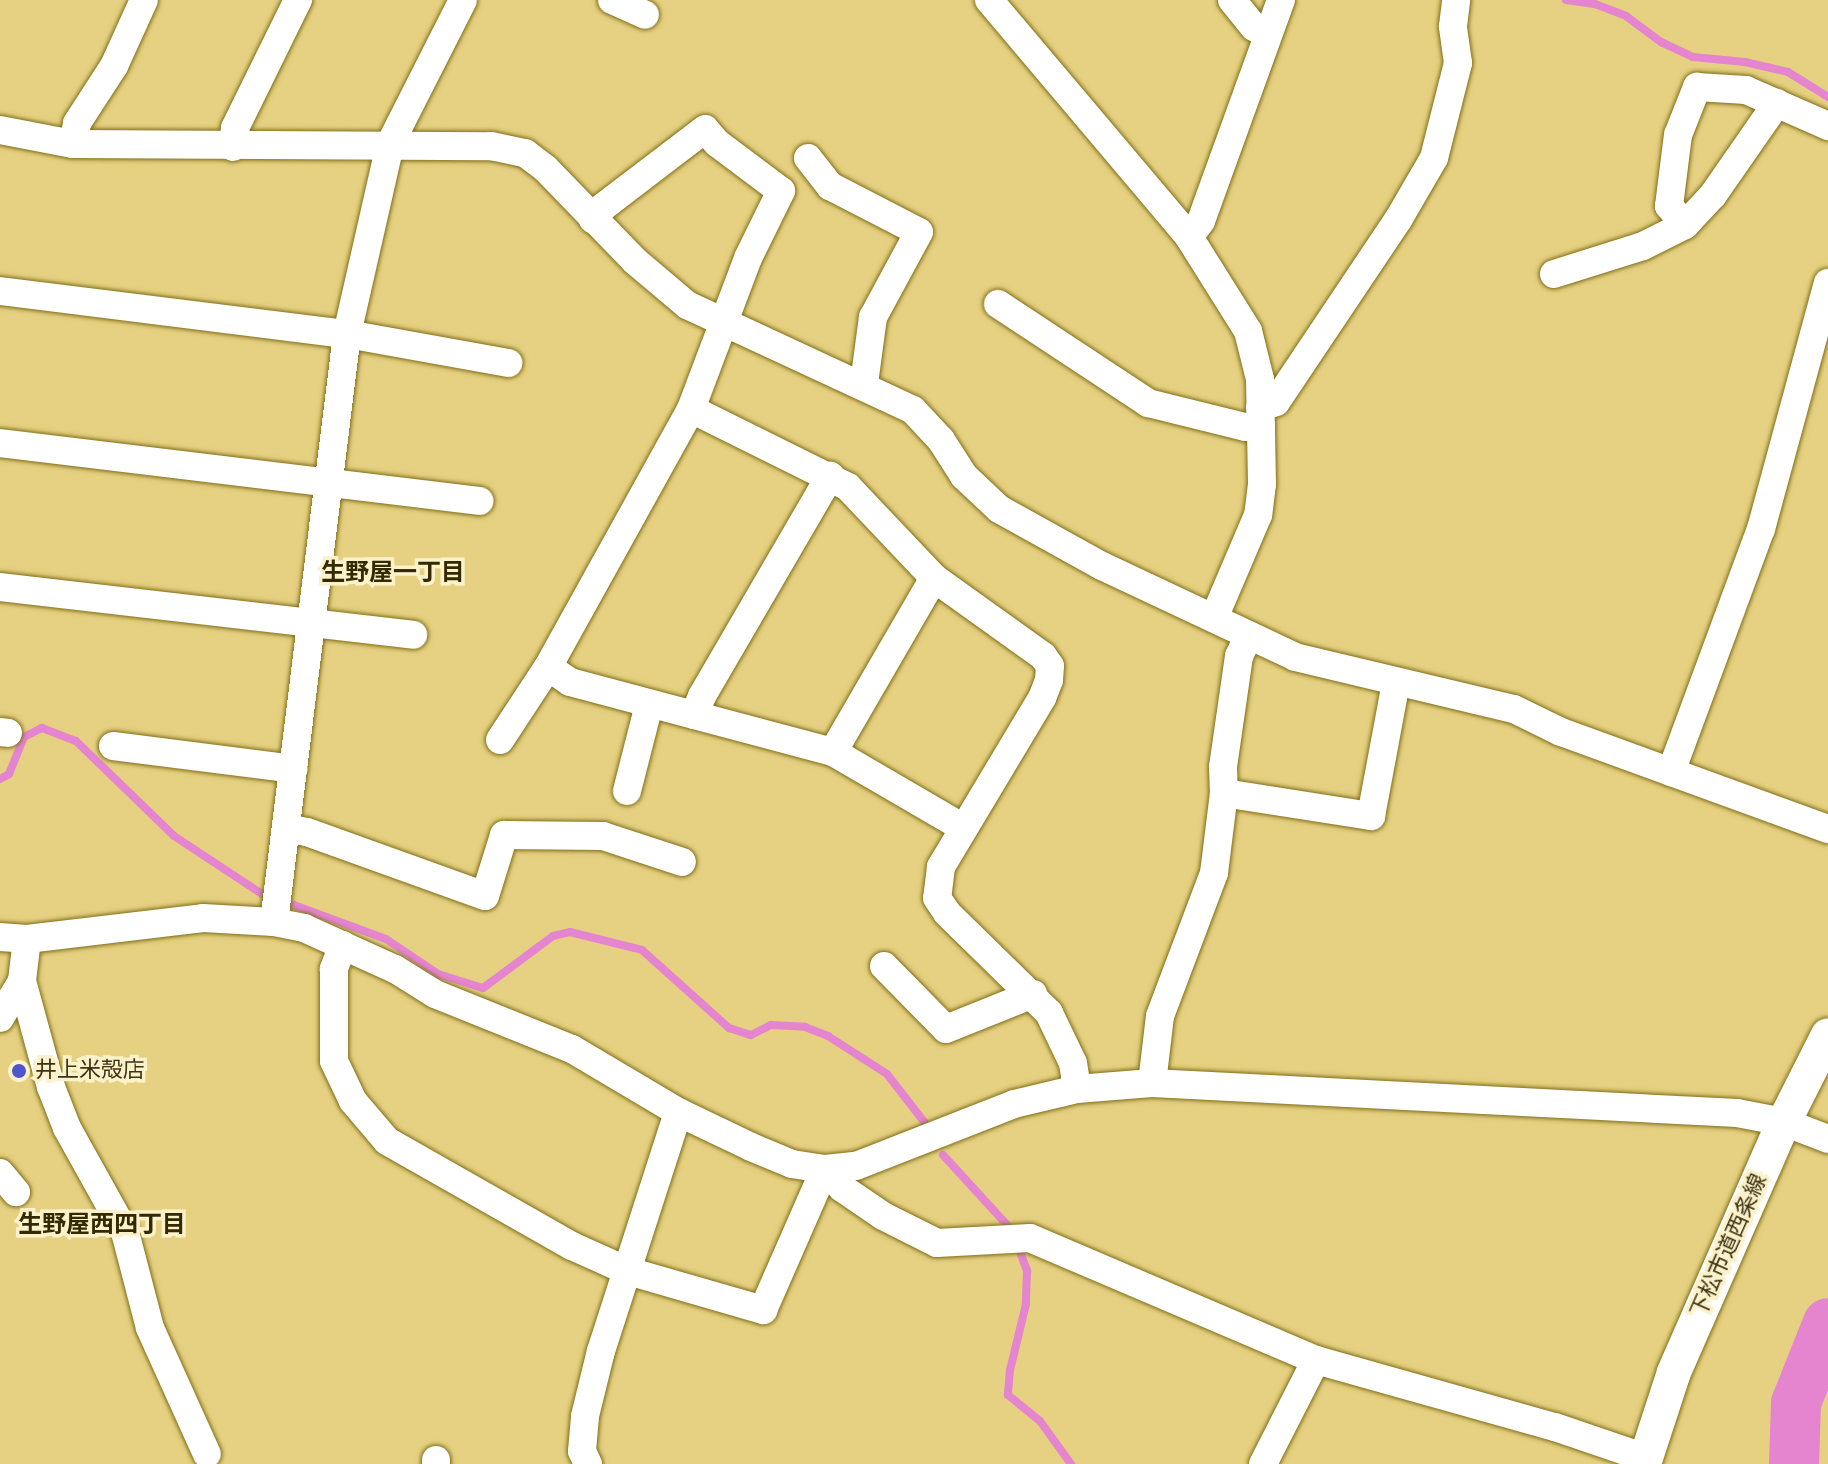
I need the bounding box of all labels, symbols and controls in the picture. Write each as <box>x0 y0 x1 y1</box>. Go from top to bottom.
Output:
district label: 生野屋一丁目 <box>321 559 465 587</box>
place label: 井上米殻店 <box>35 1058 145 1084</box>
marker: 井上米殻店 <box>10 1062 28 1080</box>
street label: 下松市道西条線 <box>1686 1170 1772 1322</box>
district label: 生野屋西四丁目 <box>18 1211 186 1239</box>

